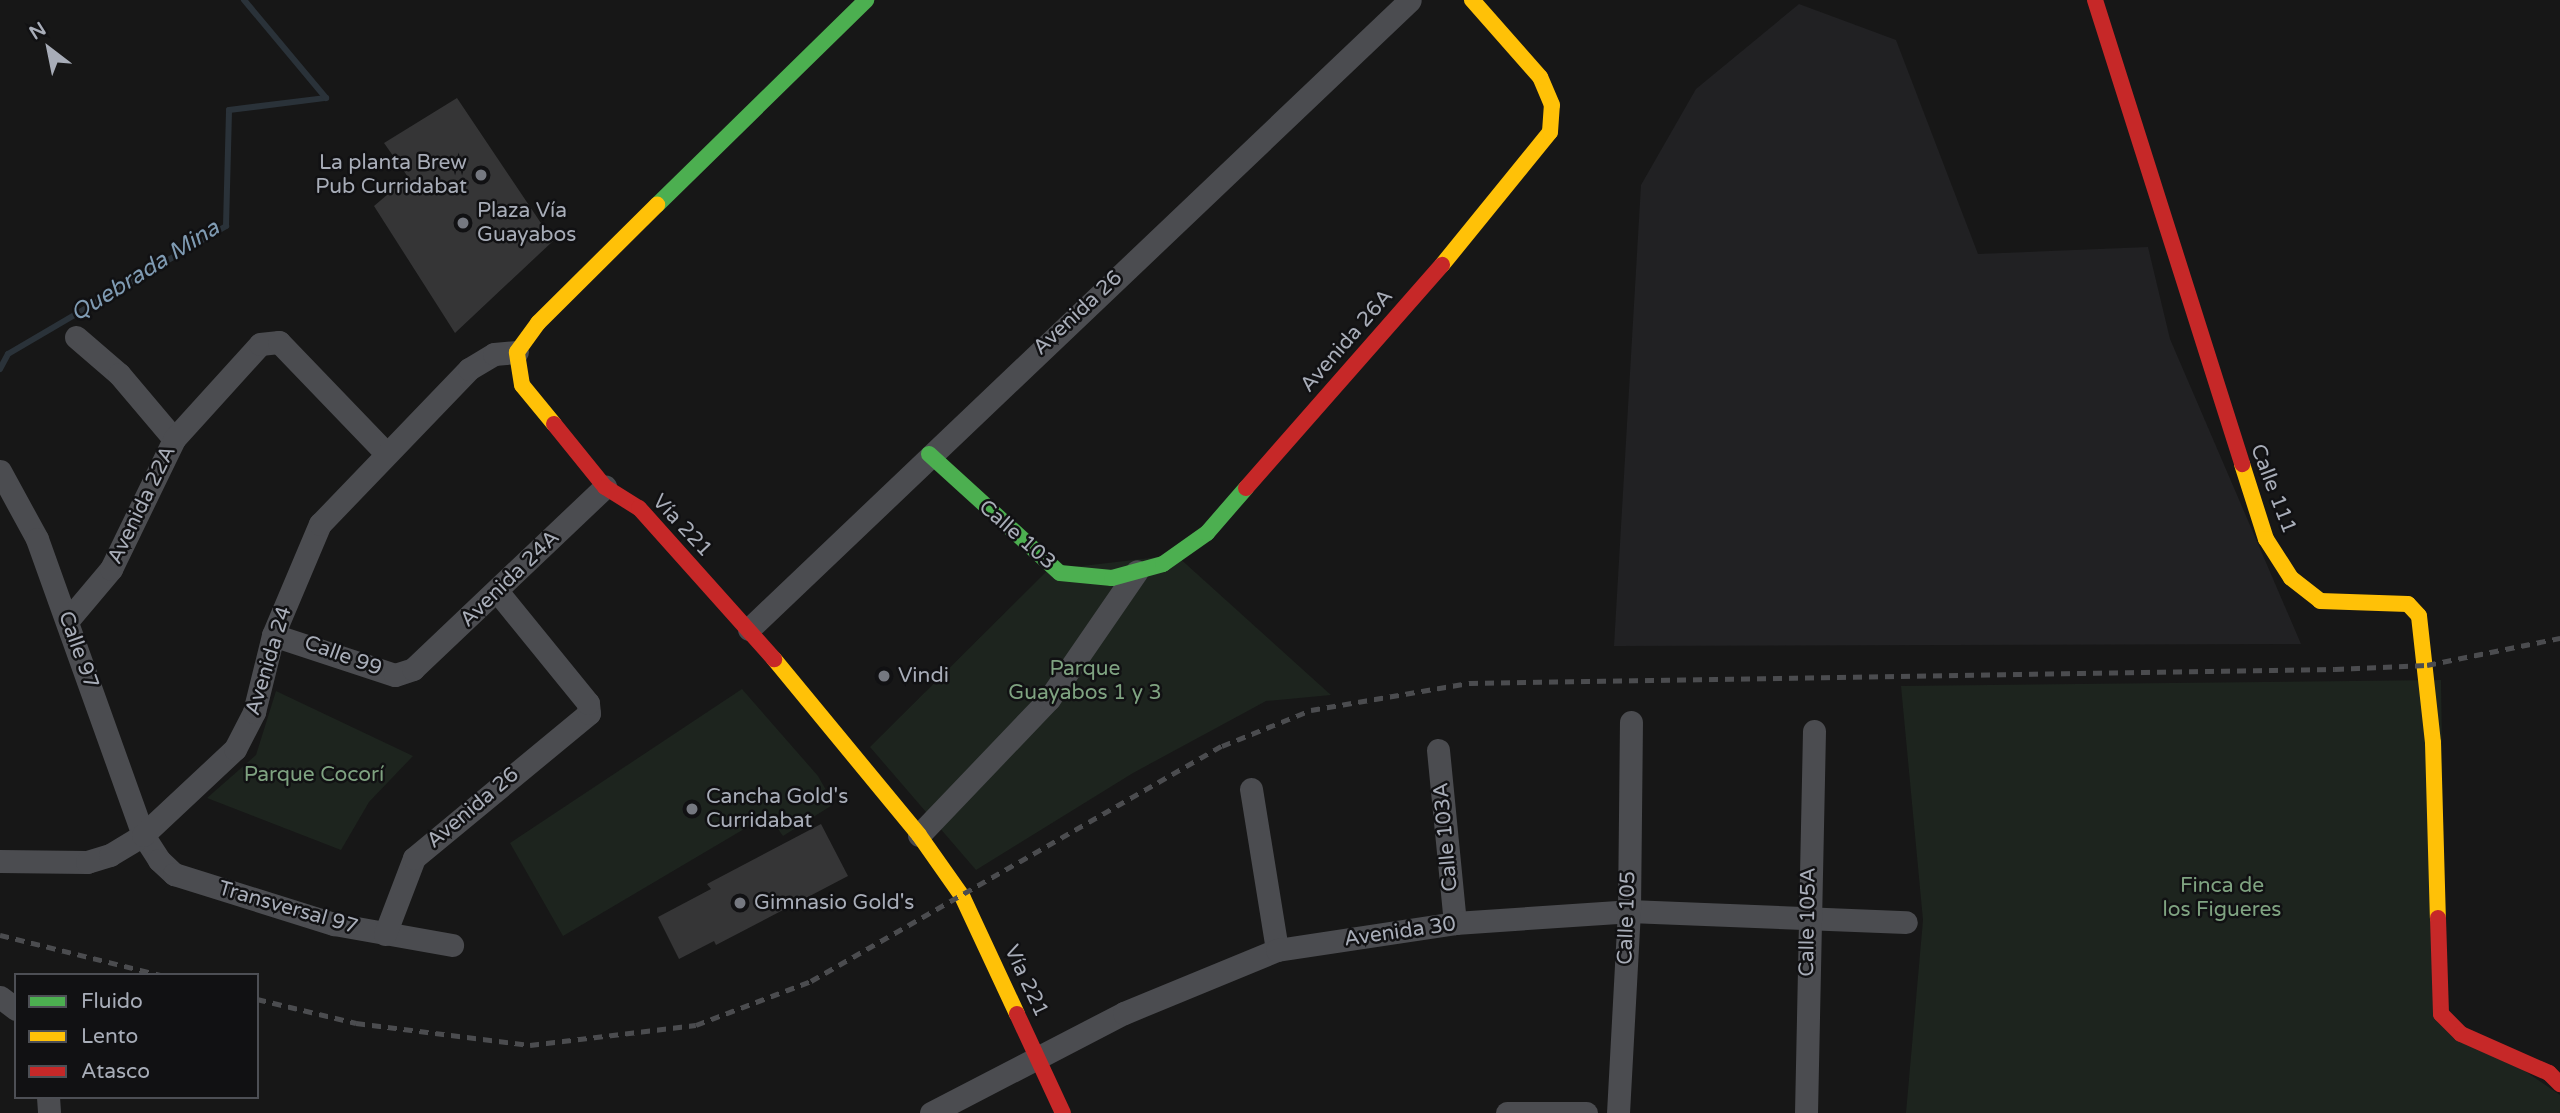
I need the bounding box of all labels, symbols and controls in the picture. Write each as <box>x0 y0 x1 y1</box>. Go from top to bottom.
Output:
north arrow <box>14 14 84 84</box>
text: N <box>26 18 50 45</box>
place label: La planta Brew Pub Curridabat <box>315 150 467 200</box>
marker: La planta Brew Pub Curridabat <box>473 167 489 183</box>
place label: Plaza Vía Guayabos <box>477 198 576 248</box>
water label: Quebrada Mina <box>66 214 224 328</box>
marker: Plaza Vía Guayabos <box>455 215 471 231</box>
street label: Avenida 26 <box>1028 265 1128 361</box>
street label: Avenida 26A <box>1295 284 1399 398</box>
street label: Calle 111 <box>2244 441 2302 537</box>
street label: Avenida 22A <box>103 442 181 568</box>
street label: Vía 221 <box>647 489 717 563</box>
street label: Calle 103 <box>973 495 1061 575</box>
street label: Avenida 24A <box>455 525 565 633</box>
street label: Avenida 24 <box>240 603 298 719</box>
street label: Calle 97 <box>52 608 104 692</box>
street label: Calle 99 <box>301 630 385 682</box>
park label: Parque Guayabos 1 y 3 <box>1008 656 1162 706</box>
place label: Vindi <box>898 663 949 689</box>
marker: Vindi <box>876 668 892 684</box>
park label: Parque Cocorí <box>244 762 384 788</box>
street label: Avenida 26 <box>422 762 524 854</box>
street label: Calle 103A <box>1429 781 1463 893</box>
place label: Cancha Gold's Curridabat <box>706 784 848 834</box>
marker: Cancha Gold's Curridabat <box>684 801 700 817</box>
street label: Calle 105A <box>1794 867 1822 977</box>
street label: Calle 105 <box>1613 871 1641 965</box>
park label: Finca de los Figueres <box>2163 873 2281 923</box>
street label: Transversal 97 <box>215 876 361 940</box>
place label: Gimnasio Gold's <box>754 890 914 916</box>
marker: Gimnasio Gold's <box>732 895 748 911</box>
street label: Avenida 30 <box>1342 912 1458 952</box>
street label: Vía 221 <box>998 941 1054 1021</box>
legend <box>14 973 259 1099</box>
text: Fluido <box>81 989 143 1014</box>
text: Lento <box>81 1024 138 1049</box>
text: Atasco <box>81 1059 150 1084</box>

